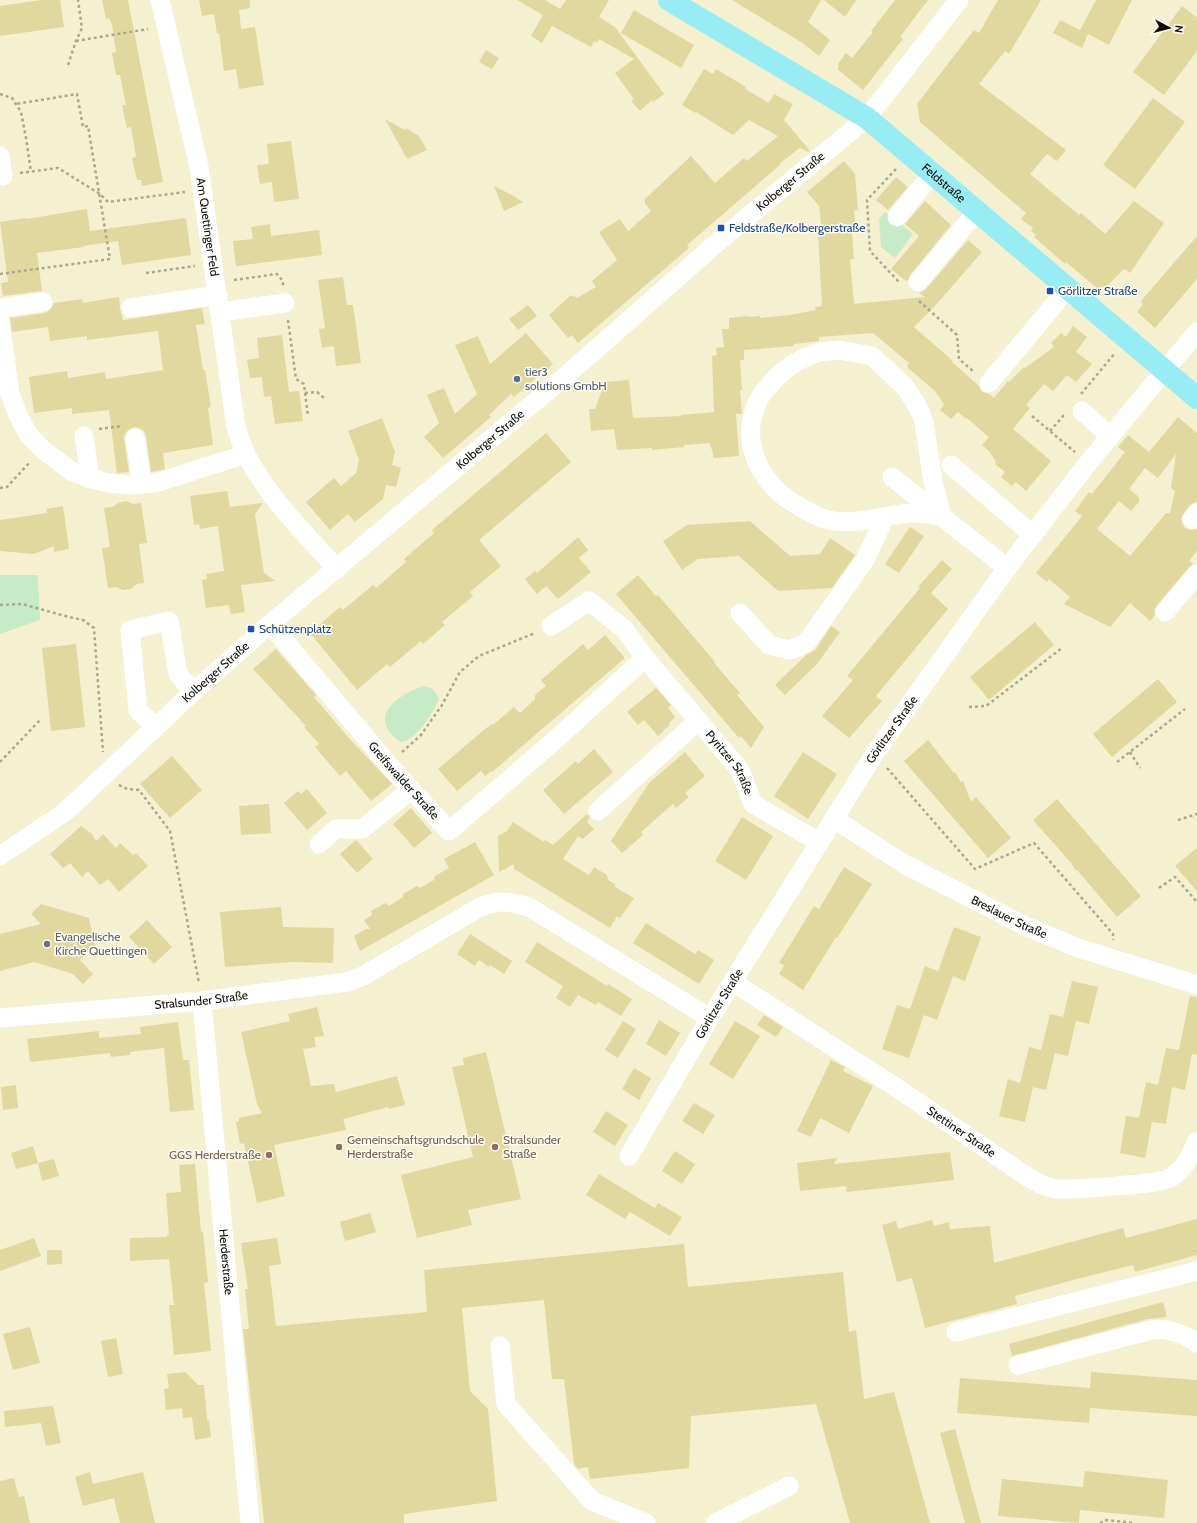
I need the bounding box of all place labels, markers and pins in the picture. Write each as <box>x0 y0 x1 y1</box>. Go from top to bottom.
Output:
place label: Feldstraße/Kolbergerstraße <box>729 220 865 235</box>
marker: Feldstraße/Kolbergerstraße <box>716 223 726 233</box>
place label: Görlitzer Straße <box>1058 283 1137 298</box>
marker: Görlitzer Straße <box>1045 286 1055 296</box>
place label: tier3 solutions GmbH <box>525 364 607 393</box>
marker: tier3 solutions GmbH <box>512 374 522 384</box>
place label: Schützenplatz <box>259 621 332 636</box>
marker: Schützenplatz <box>246 624 256 634</box>
place label: Evangelische Kirche Quettingen <box>55 929 147 958</box>
marker: Evangelische Kirche Quettingen <box>42 939 52 949</box>
place label: Gemeinschaftsgrundschule Herderstraße <box>347 1132 484 1161</box>
place label: Stralsunder Straße <box>503 1132 561 1161</box>
marker: Gemeinschaftsgrundschule Herderstraße <box>334 1142 344 1152</box>
marker: Stralsunder Straße <box>490 1142 500 1152</box>
place label: GGS Herderstraße <box>169 1147 261 1162</box>
marker: GGS Herderstraße <box>264 1150 274 1160</box>

